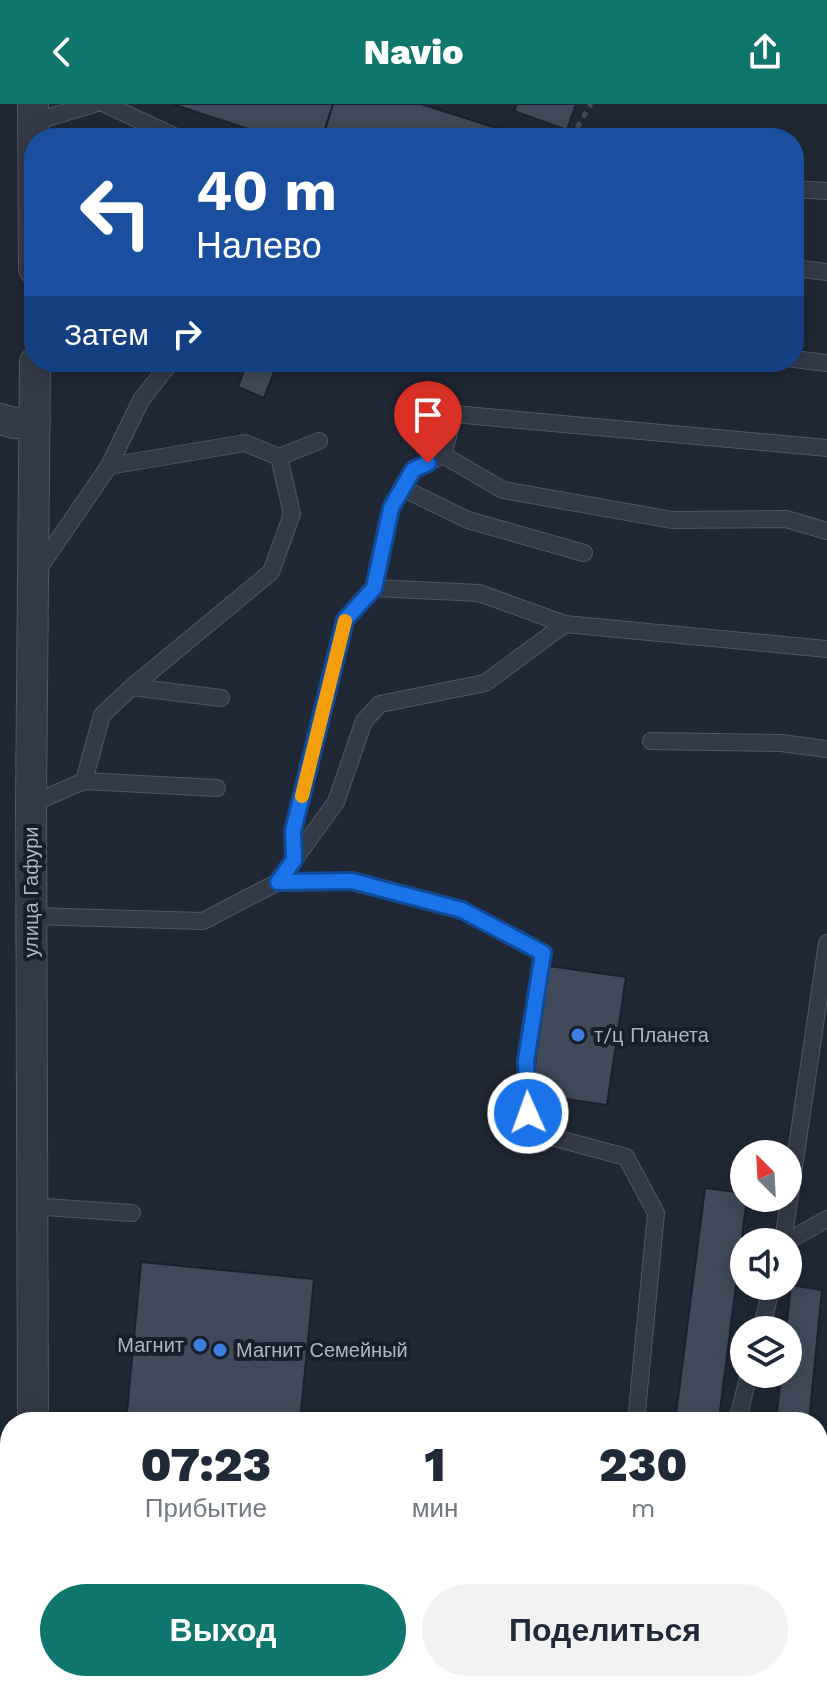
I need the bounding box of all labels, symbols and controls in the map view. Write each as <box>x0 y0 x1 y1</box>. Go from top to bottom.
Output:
icon: back <box>40 30 84 74</box>
icon: share <box>743 30 787 74</box>
text: Navio <box>364 31 463 73</box>
text: 40 m <box>196 158 337 224</box>
icon: left <box>64 160 168 264</box>
text: Налево <box>196 225 322 267</box>
icon: right <box>165 312 209 356</box>
text: Затем <box>64 317 149 352</box>
pin <box>394 381 462 463</box>
icon: arrive <box>406 393 450 437</box>
street label: улица Гафури <box>19 827 43 957</box>
place label: т/ц Планета <box>594 1023 710 1047</box>
marker: т/ц Планета <box>569 1026 587 1044</box>
position arrow <box>486 1071 570 1155</box>
north arrow <box>730 1140 802 1212</box>
map controls <box>730 1140 802 1388</box>
button: sound <box>730 1228 802 1300</box>
button: layers <box>730 1316 802 1388</box>
place label: Магнит <box>117 1333 184 1357</box>
marker: Магнит <box>191 1336 209 1354</box>
place label: Магнит Семейный <box>236 1338 408 1362</box>
marker: Магнит Семейный <box>211 1341 229 1359</box>
text: 07:23 <box>140 1436 271 1493</box>
text: 1 <box>424 1436 446 1493</box>
text: 230 <box>599 1436 688 1493</box>
text: Прибытие <box>145 1493 267 1523</box>
text: мин <box>412 1493 458 1523</box>
text: m <box>631 1493 656 1523</box>
button: Выход <box>40 1584 406 1676</box>
button: Поделиться <box>422 1584 788 1676</box>

